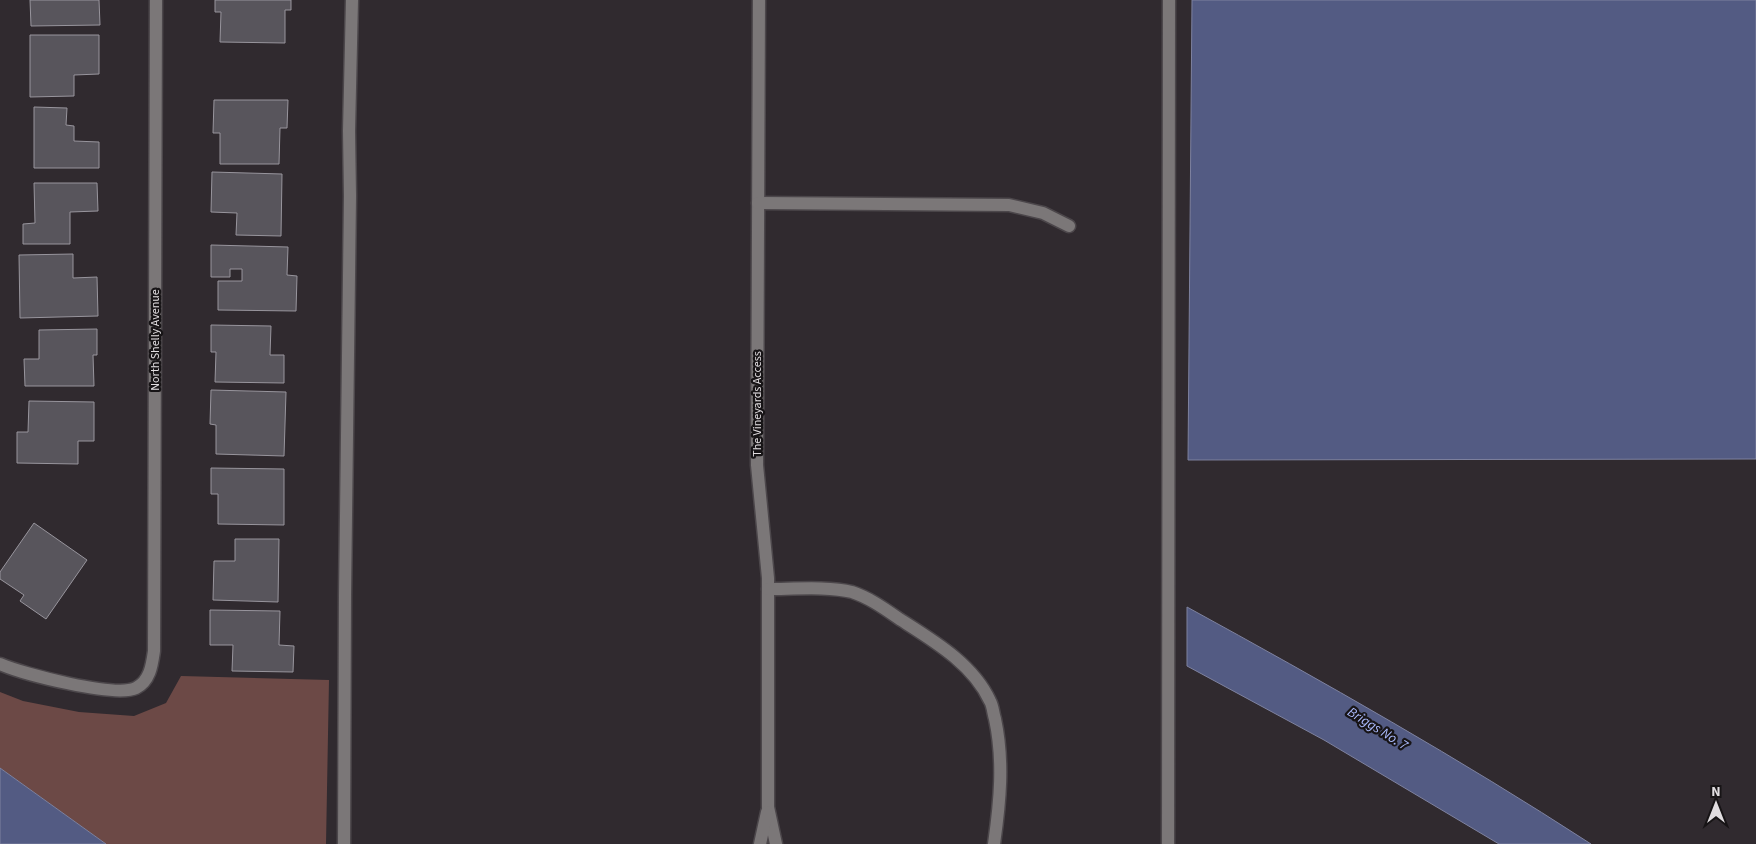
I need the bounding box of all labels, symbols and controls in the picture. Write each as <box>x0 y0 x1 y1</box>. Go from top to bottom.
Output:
street label: North Shelly Avenue <box>147 289 164 391</box>
street label: The Vineyards Access <box>749 351 766 457</box>
water label: Briggs No. 7 <box>1343 702 1413 756</box>
north arrow <box>1691 779 1741 829</box>
text: N <box>1711 782 1721 802</box>

